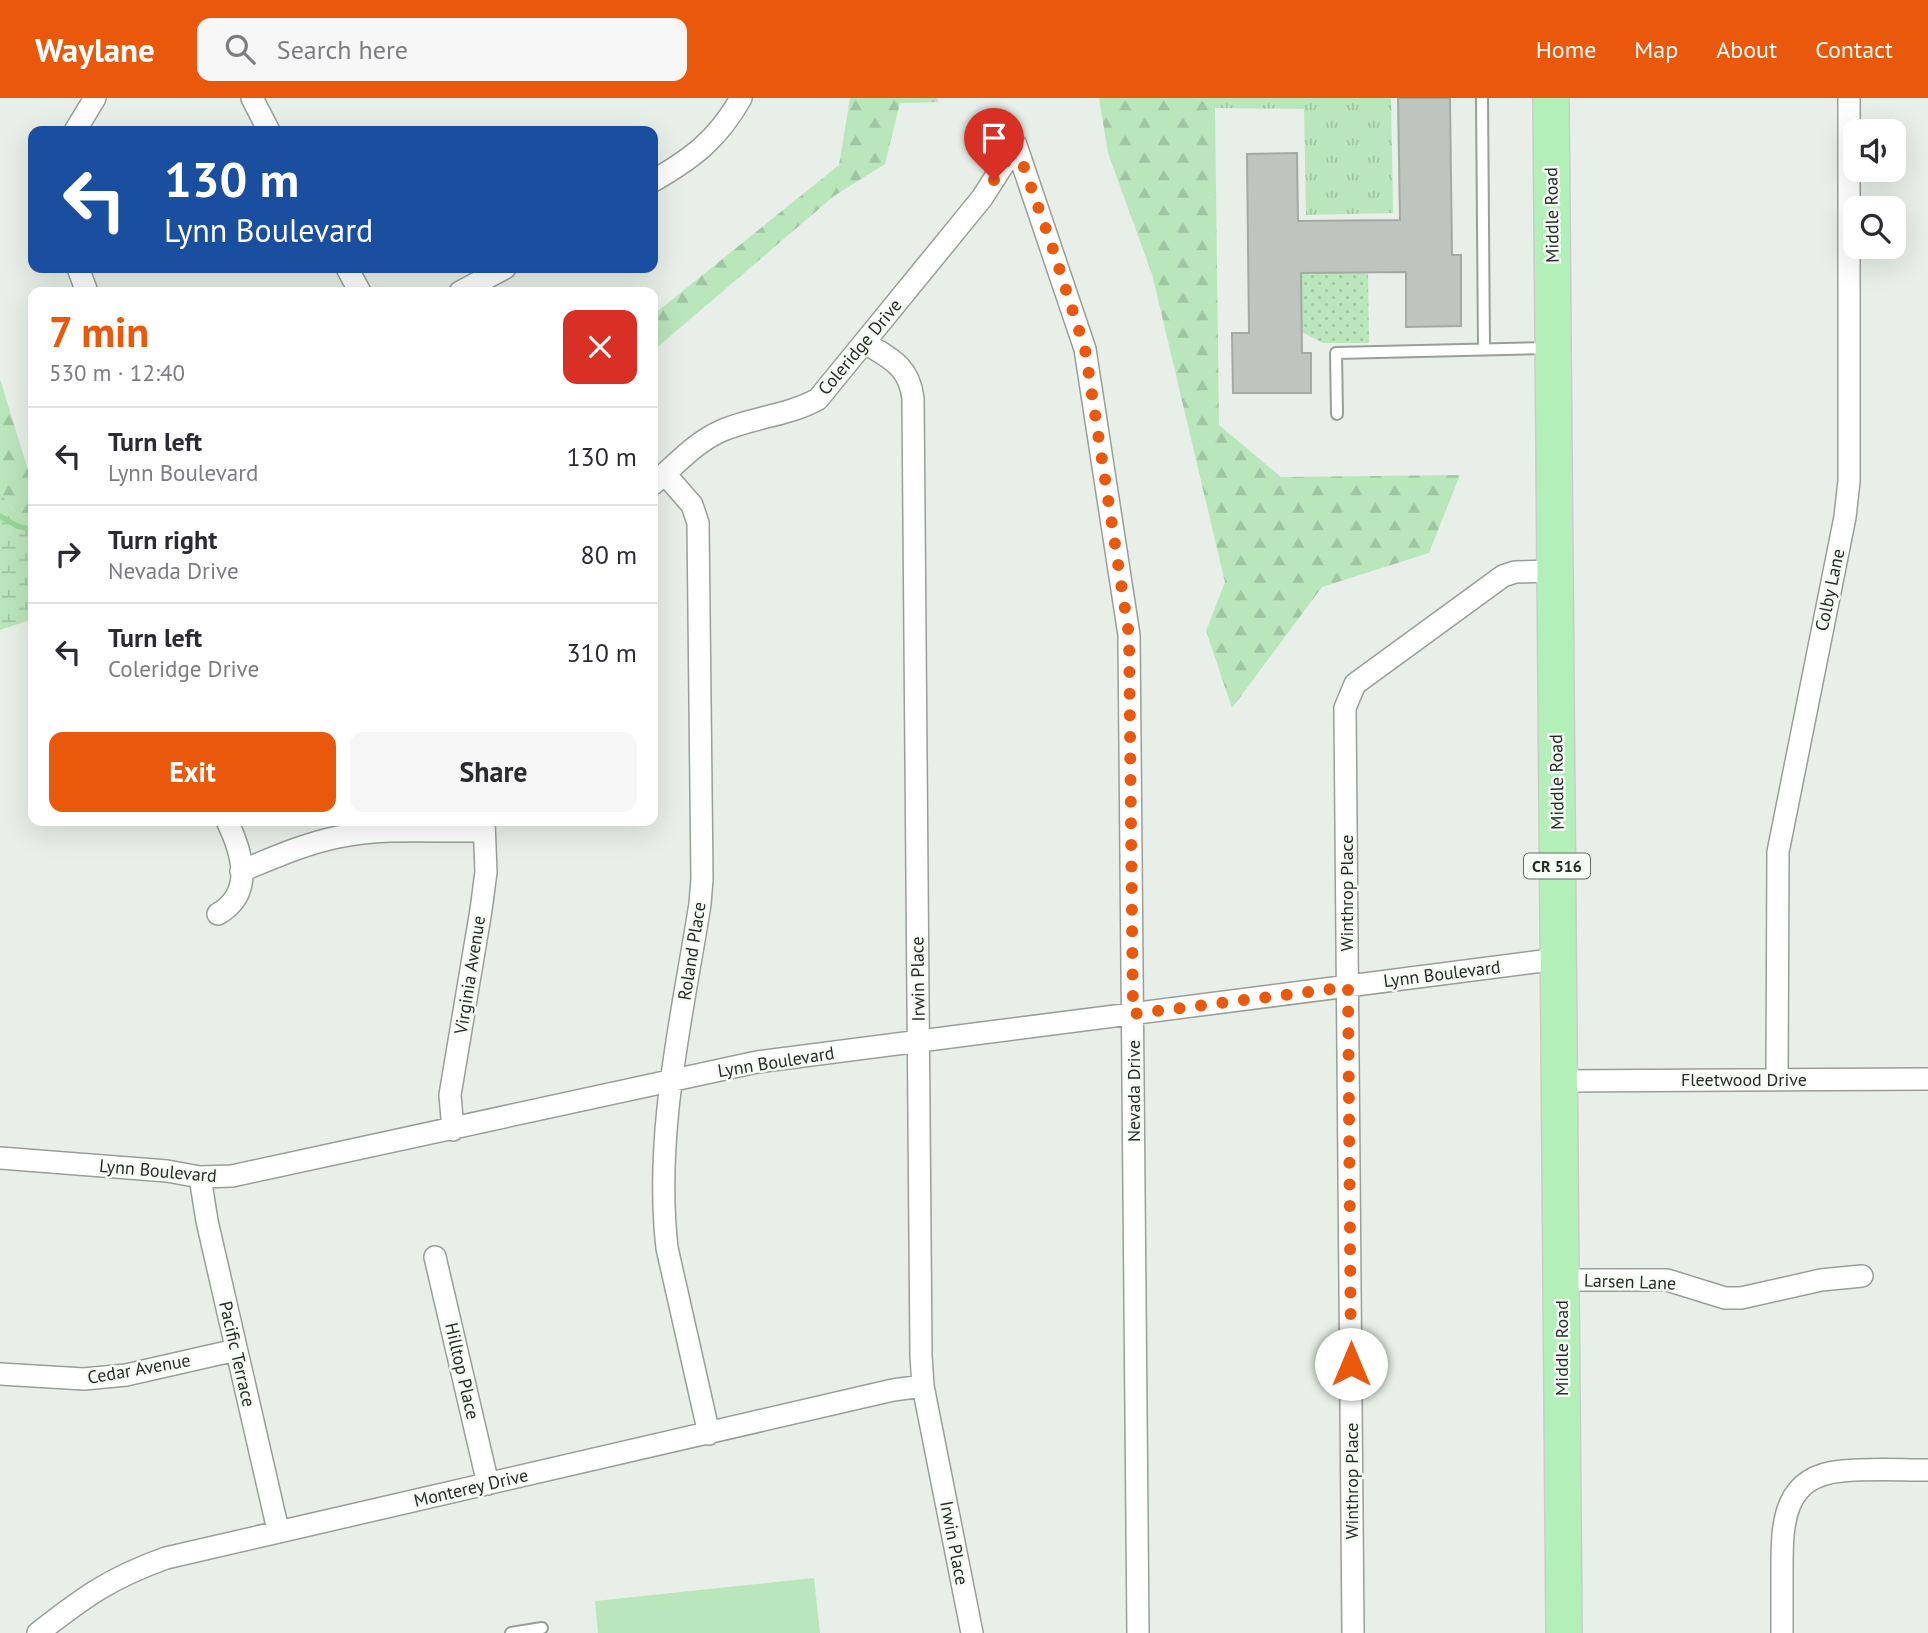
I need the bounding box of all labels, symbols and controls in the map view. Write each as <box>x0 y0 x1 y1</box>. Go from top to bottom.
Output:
search box <box>197 18 687 81</box>
text: Waylane <box>35 28 155 71</box>
icon: search <box>221 30 259 68</box>
text: Search here <box>277 33 408 66</box>
text: Home <box>1536 34 1596 65</box>
text: Map <box>1634 34 1678 65</box>
text: About <box>1716 34 1777 65</box>
text: Contact <box>1815 34 1893 65</box>
pin <box>964 108 1024 180</box>
icon: arrive <box>975 119 1013 157</box>
map controls <box>1843 119 1906 259</box>
button: sound <box>1843 119 1906 182</box>
text: 130 m <box>164 147 299 211</box>
icon: left <box>49 154 140 245</box>
street label: Middle Road <box>1539 167 1564 263</box>
button: search <box>1843 196 1906 259</box>
text: Lynn Boulevard <box>164 209 373 251</box>
street label: Coleridge Drive <box>813 294 906 399</box>
text: 7 min <box>49 304 149 359</box>
button: close <box>563 310 637 384</box>
text: 530 m · 12:40 <box>49 358 185 387</box>
text: Turn left <box>108 425 202 458</box>
icon: left <box>49 437 87 475</box>
text: 130 m <box>566 440 637 473</box>
text: Lynn Boulevard <box>108 458 258 487</box>
text: Turn right <box>108 523 217 556</box>
icon: right <box>49 535 87 573</box>
text: 80 m <box>581 538 637 571</box>
street label: Colby Lane <box>1810 547 1849 633</box>
text: Nevada Drive <box>108 556 239 585</box>
text: Turn left <box>108 621 202 654</box>
icon: left <box>49 633 87 671</box>
text: 310 m <box>566 636 637 669</box>
text: Coleridge Drive <box>108 654 259 683</box>
button: Exit <box>49 732 336 812</box>
button: Share <box>350 732 637 812</box>
street label: Middle Road <box>1544 734 1569 830</box>
street label: Winthrop Place <box>1335 835 1358 951</box>
road number: CR 516 <box>1524 853 1590 878</box>
street label: Roland Place <box>672 900 711 1002</box>
street label: Virginia Avenue <box>449 914 490 1037</box>
street label: Irwin Place <box>905 936 930 1022</box>
street label: Lynn Boulevard <box>1382 955 1502 992</box>
street label: Nevada Drive <box>1122 1040 1145 1142</box>
street label: Lynn Boulevard <box>716 1041 836 1082</box>
street label: Fleetwood Drive <box>1681 1068 1807 1091</box>
street label: Lynn Boulevard <box>98 1154 218 1187</box>
street label: Larsen Lane <box>1584 1268 1677 1295</box>
street label: Pacific Terrace <box>214 1299 261 1409</box>
street label: Middle Road <box>1550 1300 1573 1396</box>
street label: Hilltop Place <box>440 1320 485 1422</box>
position arrow <box>1314 1327 1388 1401</box>
street label: Cedar Avenue <box>86 1348 192 1389</box>
street label: Winthrop Place <box>1340 1423 1363 1539</box>
street label: Monterey Drive <box>412 1463 530 1512</box>
street label: Irwin Place <box>935 1499 974 1587</box>

